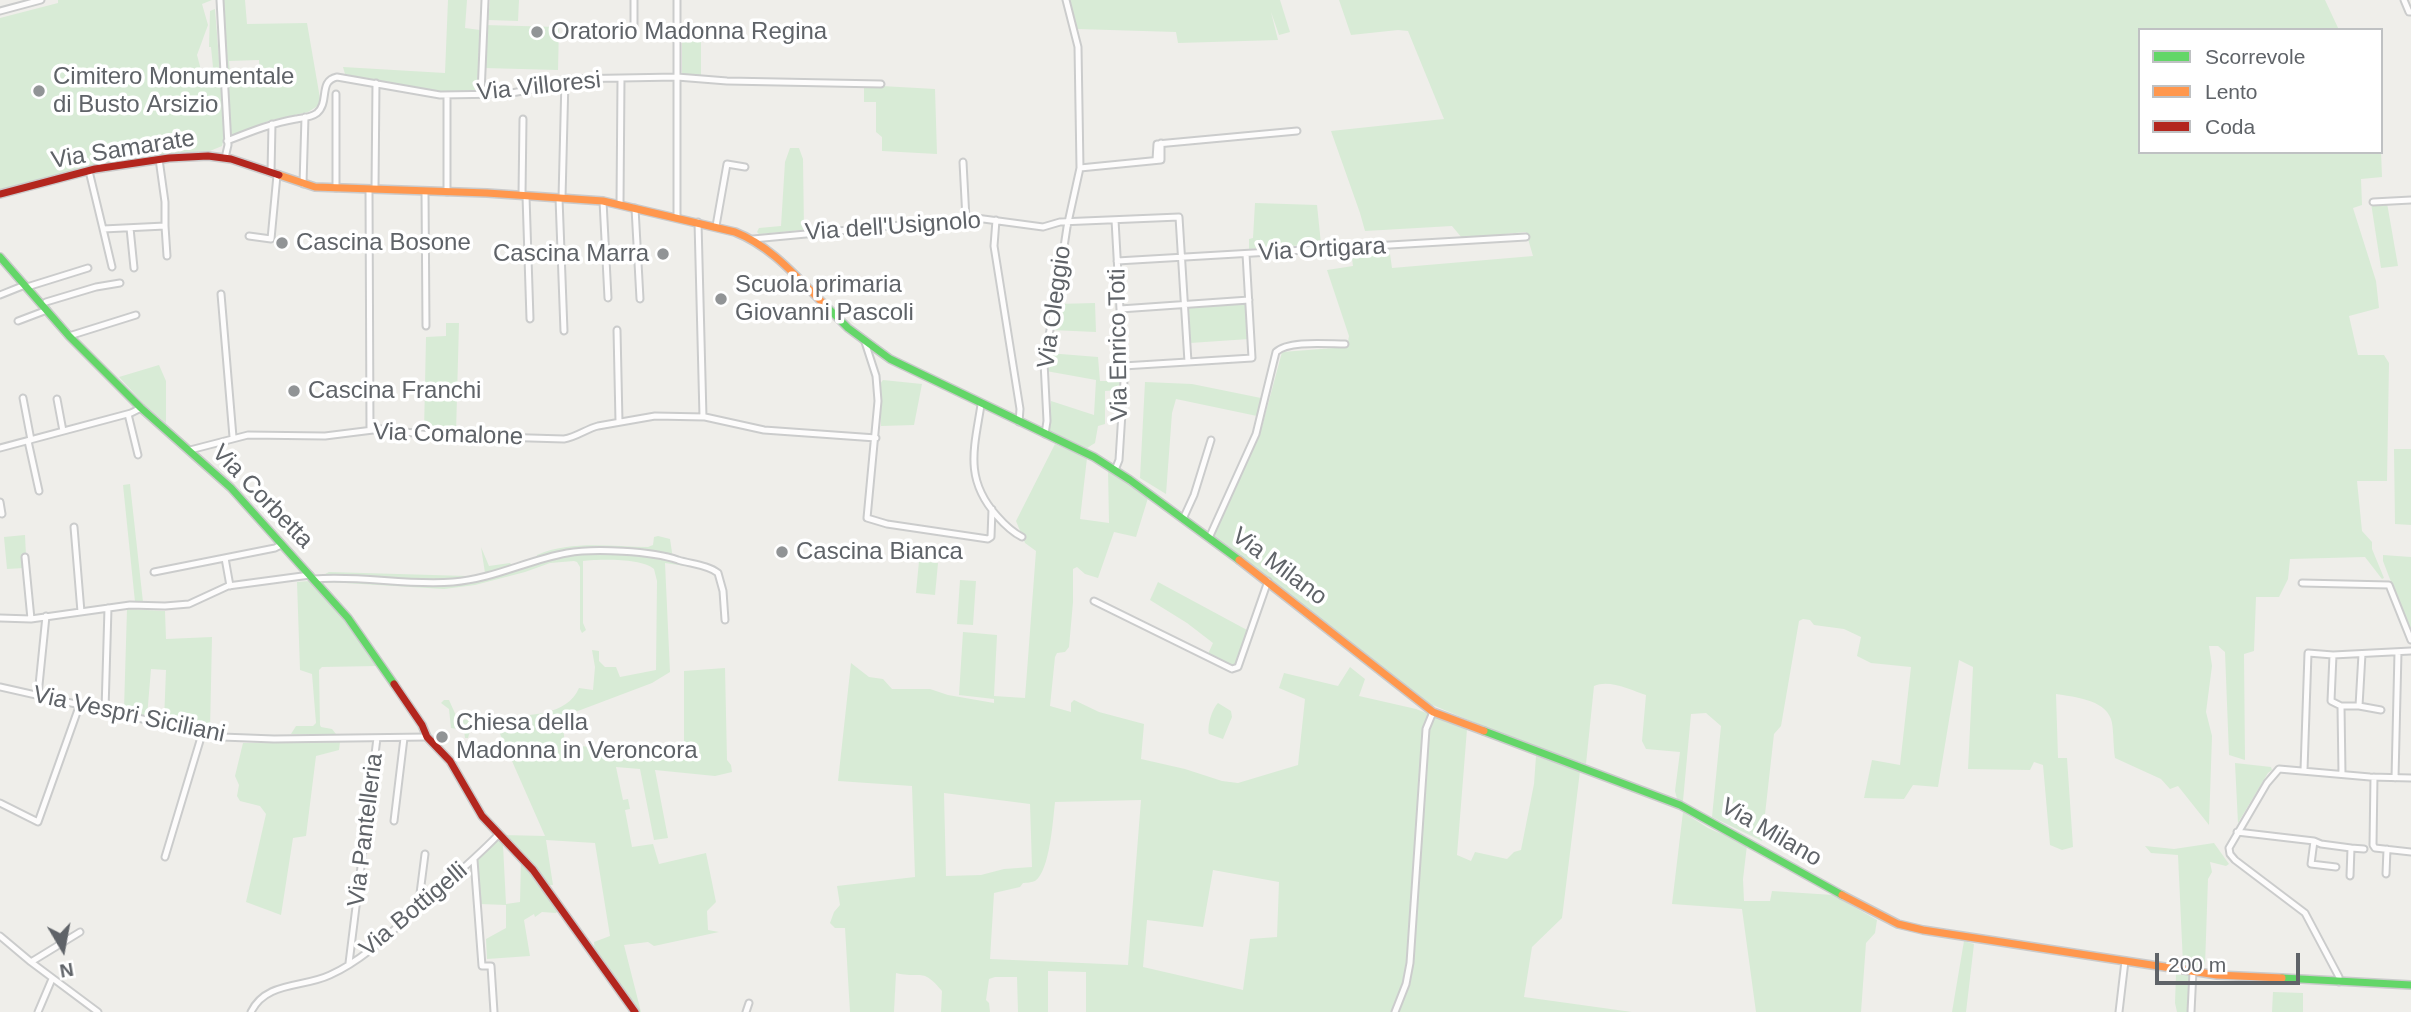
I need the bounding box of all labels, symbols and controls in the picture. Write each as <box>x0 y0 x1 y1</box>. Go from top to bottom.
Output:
place label: Oratorio Madonna Regina <box>551 18 827 46</box>
marker: Oratorio Madonna Regina <box>529 24 545 40</box>
legend <box>2138 28 2383 154</box>
text: Scorrevole <box>2205 45 2305 68</box>
place label: Cimitero Monumentale di Busto Arsizio <box>53 63 294 119</box>
street label: Via Villoresi <box>476 66 602 108</box>
text: Lento <box>2205 80 2258 103</box>
marker: Cimitero Monumentale di Busto Arsizio <box>31 83 47 99</box>
text: Coda <box>2205 115 2255 138</box>
street label: Via Samarate <box>49 124 197 176</box>
street label: Via dell'Usignolo <box>804 206 982 248</box>
place label: Cascina Bosone <box>296 229 471 257</box>
street label: Via Ortigara <box>1258 232 1386 268</box>
marker: Cascina Bosone <box>274 235 290 251</box>
place label: Cascina Marra <box>493 240 649 268</box>
street label: Via Oleggio <box>1032 244 1078 370</box>
marker: Cascina Marra <box>655 246 671 262</box>
street label: Via Enrico Toti <box>1103 268 1135 422</box>
place label: Scuola primaria Giovanni Pascoli <box>735 271 914 327</box>
marker: Scuola primaria Giovanni Pascoli <box>713 291 729 307</box>
place label: Cascina Franchi <box>308 377 481 405</box>
marker: Cascina Franchi <box>286 383 302 399</box>
street label: Via Comalone <box>372 418 524 452</box>
street label: Via Corbetta <box>205 439 319 555</box>
street label: Via Milano <box>1226 522 1332 612</box>
place label: Cascina Bianca <box>796 538 963 566</box>
marker: Cascina Bianca <box>774 544 790 560</box>
street label: Via Vespri Siciliani <box>30 681 228 749</box>
place label: Chiesa della Madonna in Veroncora <box>456 709 698 765</box>
marker: Chiesa della Madonna in Veroncora <box>434 729 450 745</box>
street label: Via Pantelleria <box>342 752 390 908</box>
street label: Via Milano <box>1715 793 1827 873</box>
street label: Via Bottigelli <box>354 857 474 963</box>
north arrow <box>28 914 98 984</box>
scale bar <box>2159 939 2304 983</box>
text: 200 m <box>2168 953 2226 976</box>
text: N <box>58 959 75 982</box>

